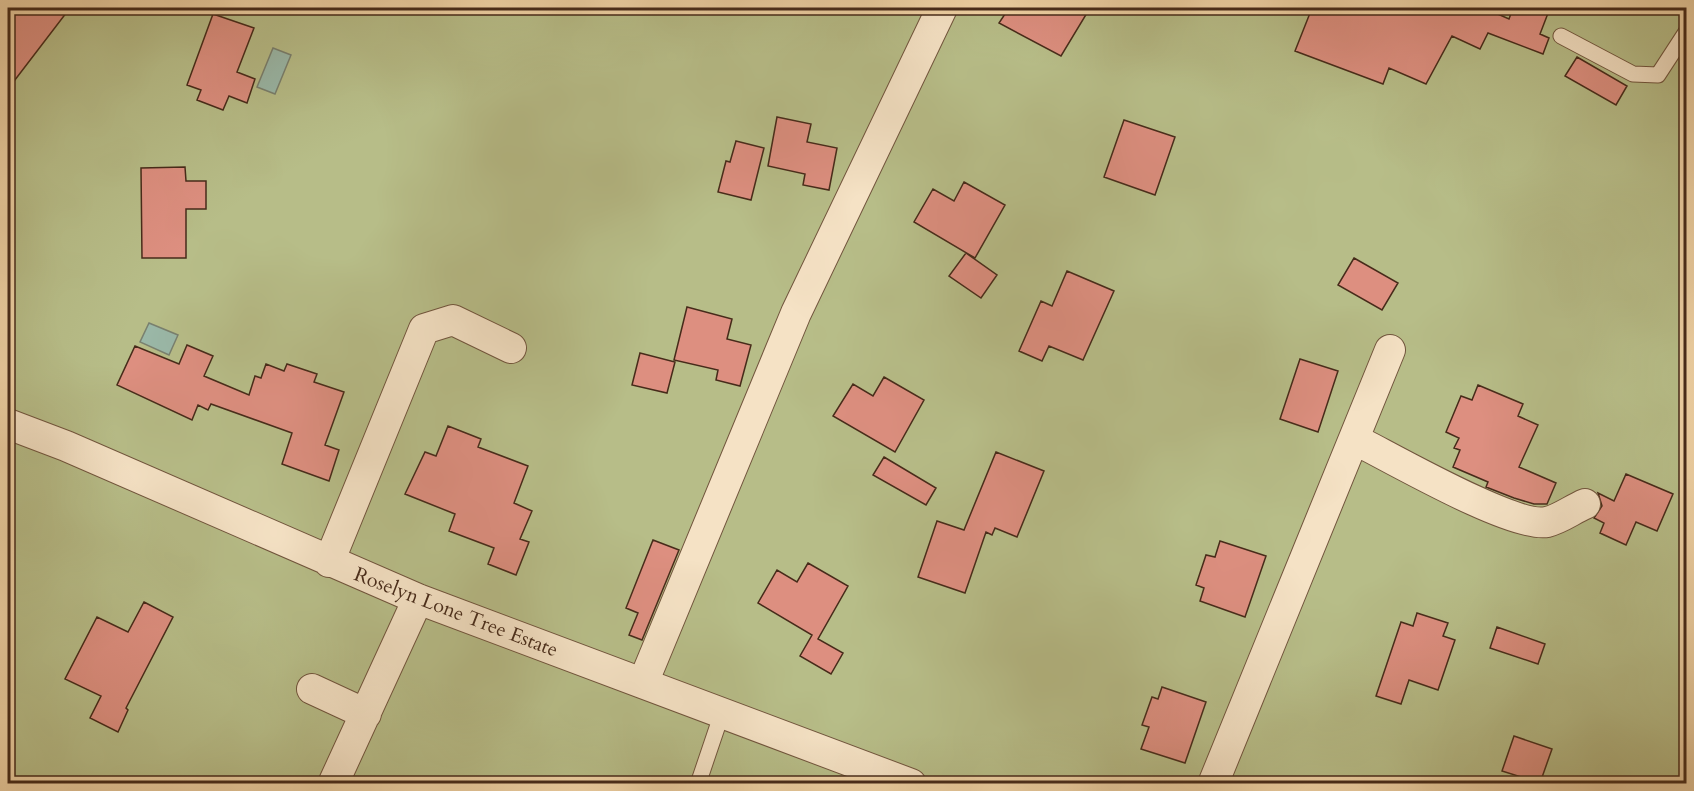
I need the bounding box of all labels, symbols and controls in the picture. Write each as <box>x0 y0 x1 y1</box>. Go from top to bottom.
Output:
street label: Roselyn Lone Tree Estate <box>350 561 562 663</box>

